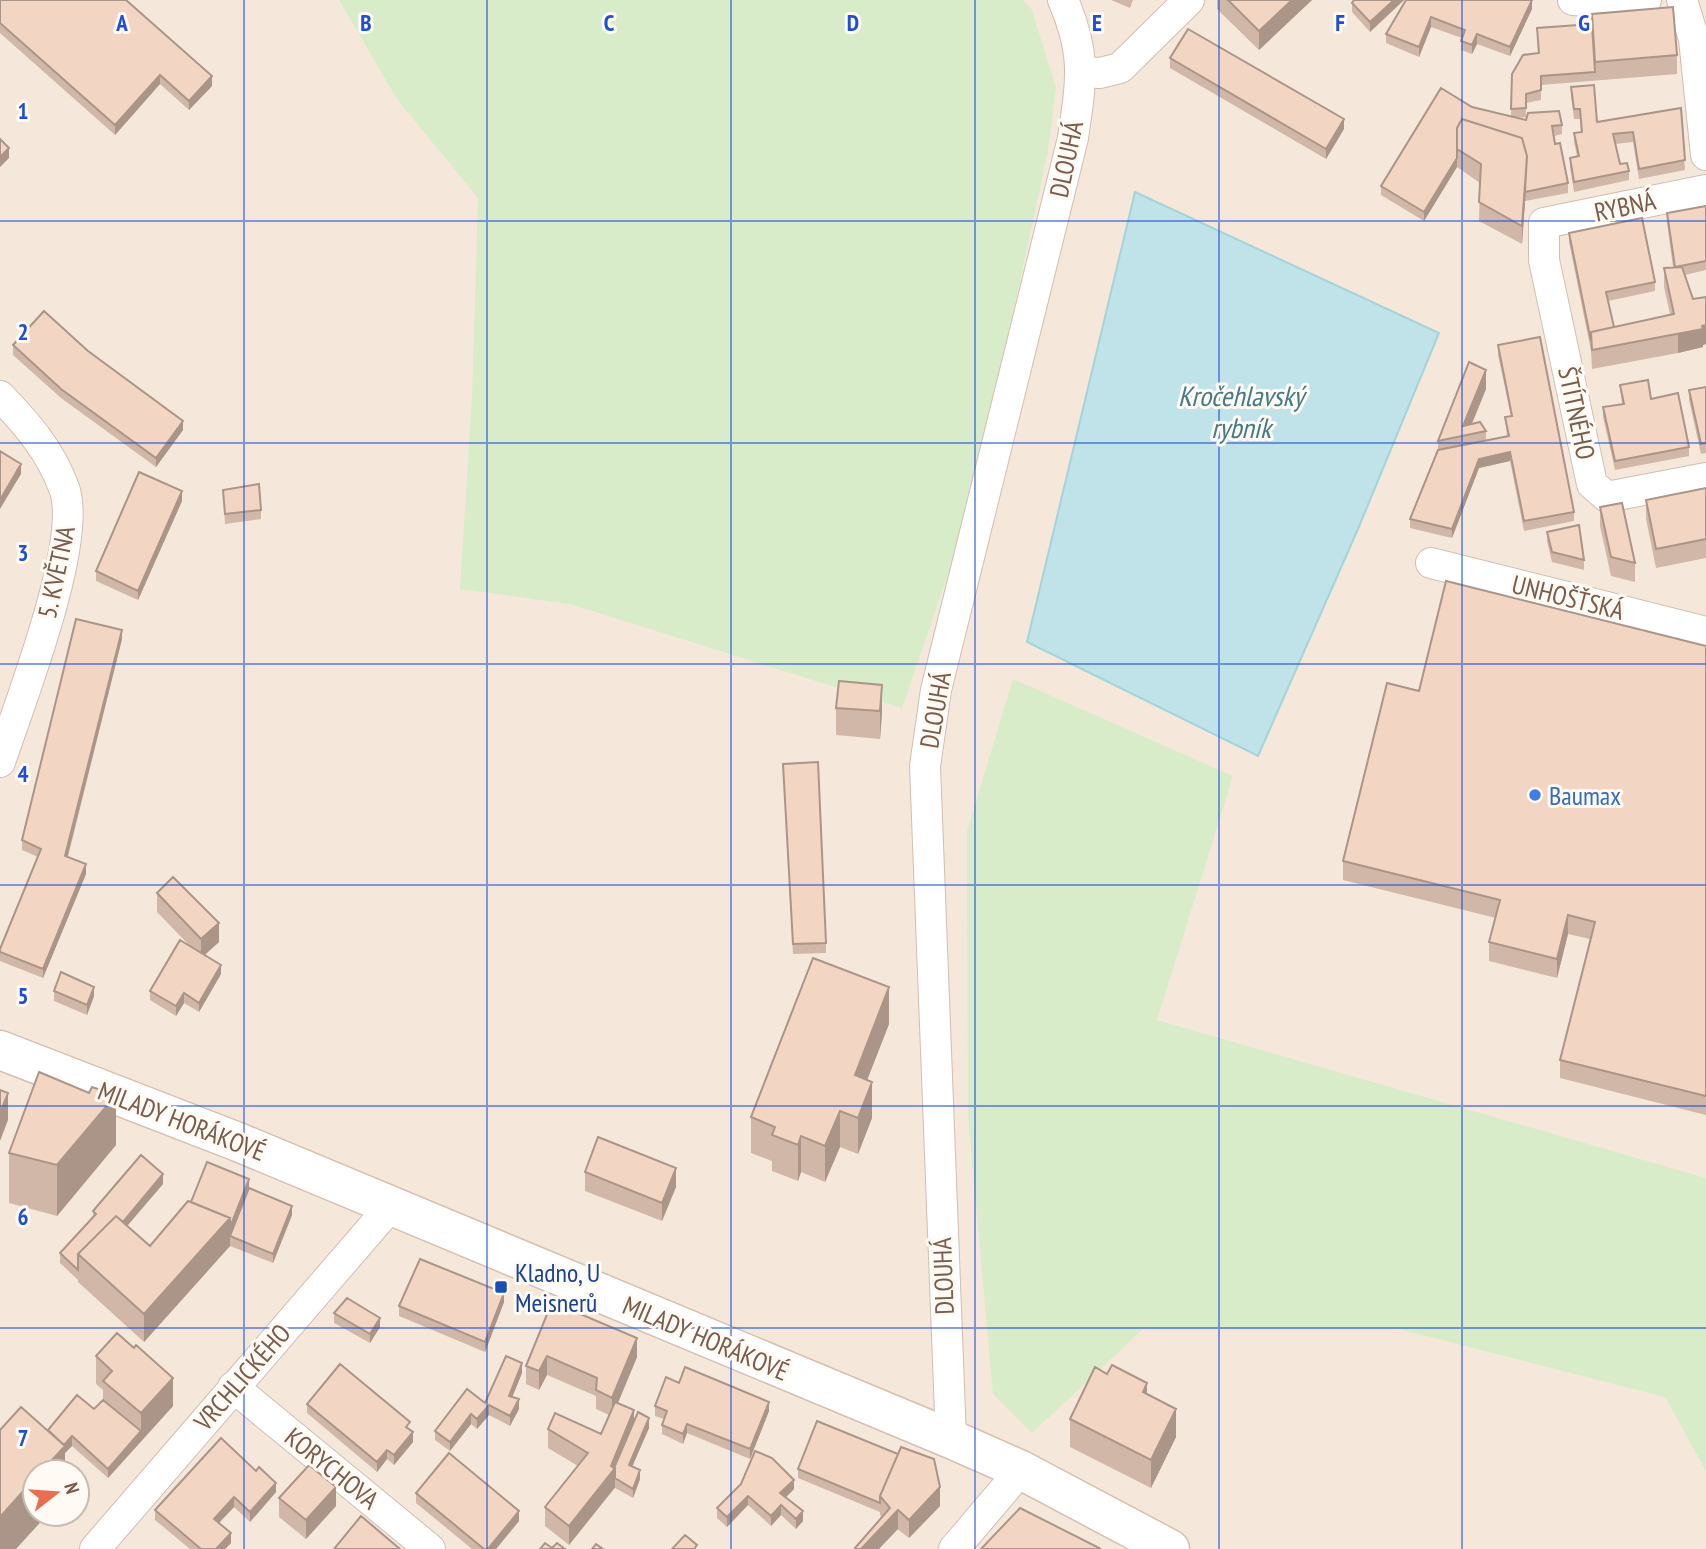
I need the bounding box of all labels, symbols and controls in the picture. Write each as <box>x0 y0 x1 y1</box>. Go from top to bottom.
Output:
text: A <box>115 8 128 37</box>
text: B <box>360 8 372 37</box>
text: C <box>604 8 615 37</box>
text: D <box>847 8 859 37</box>
text: E <box>1092 8 1102 37</box>
text: F <box>1335 8 1345 37</box>
text: G <box>1578 8 1590 37</box>
text: 1 <box>18 96 29 125</box>
street label: DLOUHÁ <box>1042 117 1090 200</box>
street label: RYBNÁ <box>1591 183 1659 229</box>
text: 2 <box>18 317 29 346</box>
street label: ŠTÍTNÉHO <box>1551 364 1603 462</box>
water label: Kročehlavský rybník <box>1178 377 1307 446</box>
street label: 5. KVĚTNA <box>30 522 82 621</box>
text: 3 <box>18 538 29 567</box>
street label: UNHOŠŤSKÁ <box>1509 567 1628 627</box>
street label: DLOUHÁ <box>912 669 958 751</box>
text: 4 <box>18 759 29 788</box>
place label: Baumax <box>1549 779 1621 812</box>
marker: Baumax <box>1527 787 1543 803</box>
text: 5 <box>18 981 29 1010</box>
street label: MILADY HORÁKOVÉ <box>93 1074 271 1168</box>
text: 6 <box>18 1202 29 1231</box>
street label: DLOUHÁ <box>925 1236 961 1315</box>
place label: Kladno, U Meisnerů <box>515 1256 600 1319</box>
marker: Kladno, U Meisnerů <box>493 1279 509 1295</box>
street label: MILADY HORÁKOVÉ <box>618 1288 794 1388</box>
street label: VRCHLICKÉHO <box>186 1317 297 1438</box>
street label: KORYCHOVA <box>278 1420 386 1516</box>
text: 7 <box>18 1423 29 1452</box>
north arrow <box>21 1458 91 1528</box>
text: N <box>59 1480 85 1496</box>

